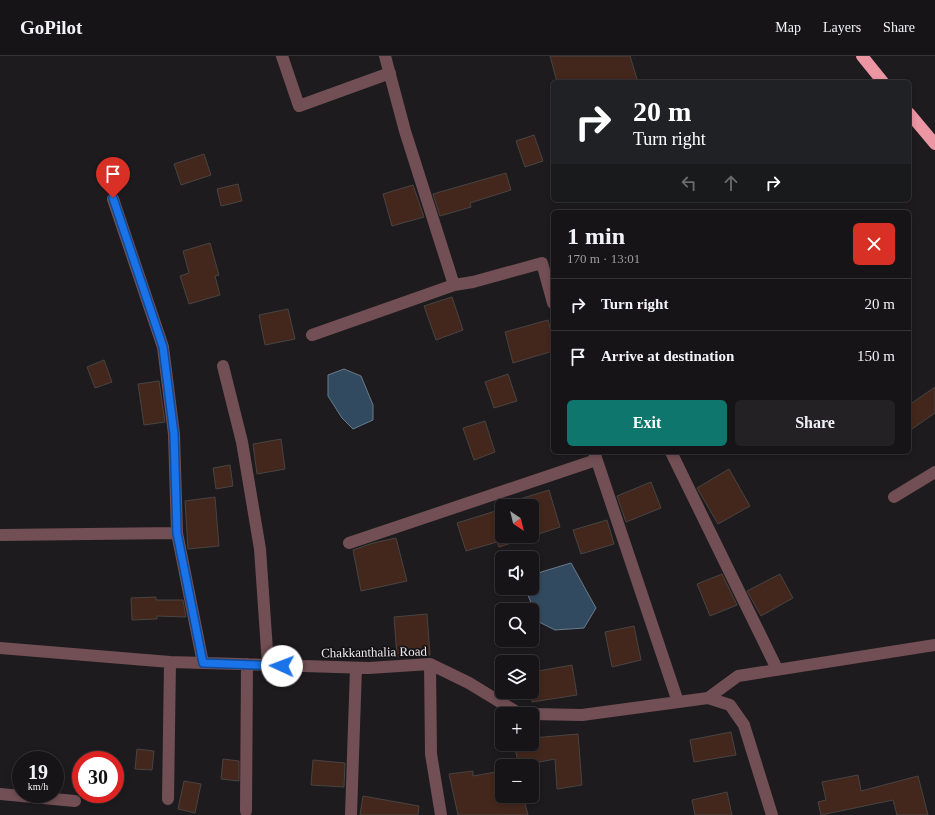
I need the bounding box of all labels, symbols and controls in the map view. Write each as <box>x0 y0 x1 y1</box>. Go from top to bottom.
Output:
text: GoPilot <box>20 17 82 38</box>
text: Map <box>775 20 801 35</box>
text: Layers <box>823 20 861 35</box>
text: Share <box>883 20 915 35</box>
icon: right <box>567 96 619 148</box>
text: 20 m <box>633 96 691 127</box>
text: Turn right <box>633 129 706 149</box>
pin <box>96 157 130 198</box>
icon: arrive <box>102 163 124 185</box>
icon: left <box>678 172 700 194</box>
icon: ahead <box>720 172 742 194</box>
icon: right <box>762 172 784 194</box>
text: 1 min <box>567 223 625 249</box>
button: close <box>853 223 895 265</box>
text: 170 m · 13:01 <box>567 251 640 266</box>
icon: right <box>567 294 589 316</box>
text: Turn right <box>601 296 668 312</box>
text: 20 m <box>865 296 895 312</box>
icon: arrive <box>567 346 589 368</box>
text: Arrive at destination <box>601 348 734 364</box>
text: 150 m <box>857 348 895 364</box>
button: Exit <box>567 400 727 446</box>
button: Share <box>735 400 895 446</box>
north arrow <box>495 499 539 543</box>
map controls <box>495 499 539 803</box>
button: sound <box>495 551 539 595</box>
button: search <box>495 603 539 647</box>
street label: Chakkanthalia Road <box>321 644 428 660</box>
position arrow <box>261 645 303 687</box>
button: layers <box>495 655 539 699</box>
button: + <box>495 707 539 751</box>
speed limit sign: 30 <box>72 751 124 803</box>
button: − <box>495 759 539 803</box>
text: 19 <box>28 761 48 783</box>
text: km/h <box>28 781 48 792</box>

